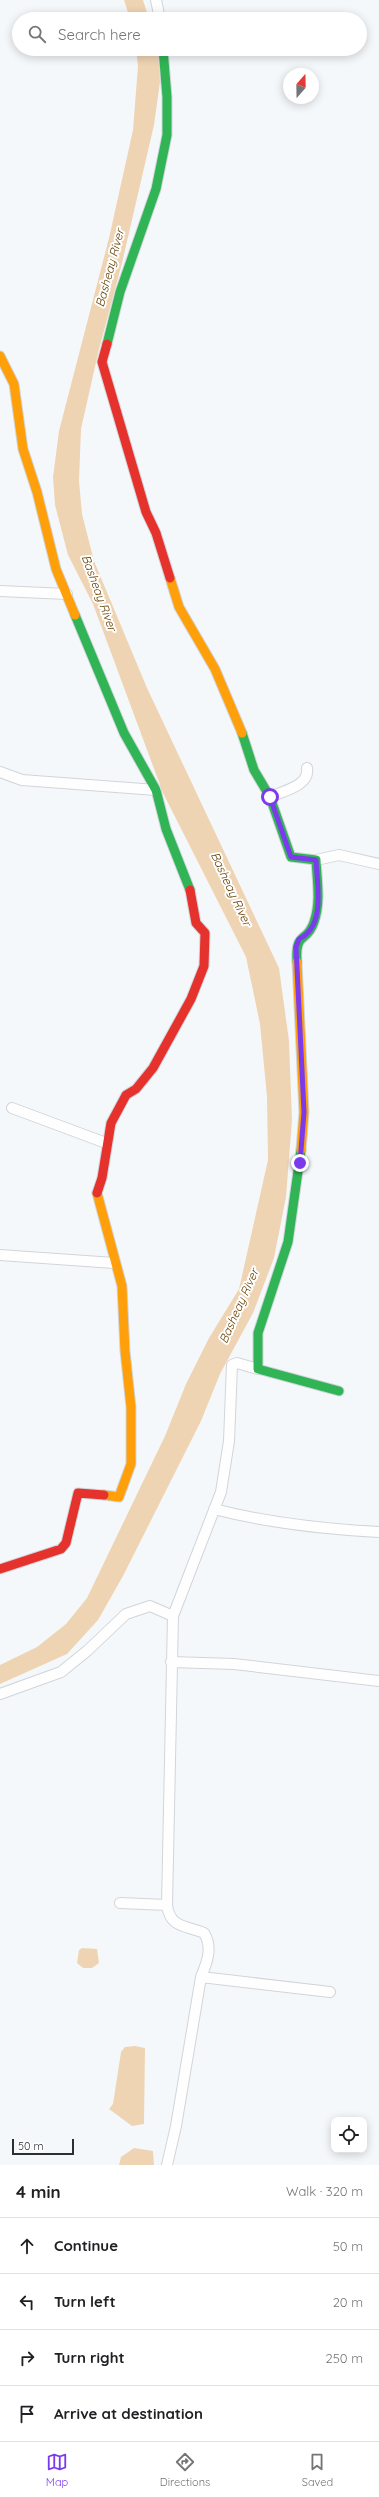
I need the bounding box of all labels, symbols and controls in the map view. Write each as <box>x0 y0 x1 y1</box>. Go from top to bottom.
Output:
search box <box>12 12 367 56</box>
icon: search <box>26 23 48 45</box>
text: Search here <box>58 25 141 44</box>
north arrow <box>283 68 319 104</box>
water label: Basheay River <box>92 226 127 308</box>
water label: Basheay River <box>79 553 121 634</box>
route start <box>261 788 279 806</box>
water label: Basheay River <box>208 849 256 929</box>
route end <box>291 1154 309 1172</box>
water label: Basheay River <box>215 1265 262 1345</box>
map controls <box>331 2117 367 2153</box>
button: locate <box>331 2117 367 2153</box>
scale bar <box>12 2137 74 2156</box>
text: 50 m <box>18 2139 44 2153</box>
text: 4 min <box>16 2181 61 2202</box>
text: Walk · 320 m <box>286 2183 363 2199</box>
icon: ahead <box>16 2235 38 2257</box>
text: Continue <box>54 2236 118 2255</box>
text: 50 m <box>333 2238 363 2254</box>
icon: left <box>16 2291 38 2313</box>
text: Turn left <box>54 2292 116 2311</box>
text: 20 m <box>333 2294 363 2310</box>
icon: right <box>16 2347 38 2369</box>
text: Turn right <box>54 2348 125 2367</box>
text: 250 m <box>326 2350 363 2366</box>
icon: arrive <box>16 2403 38 2425</box>
text: Arrive at destination <box>54 2404 203 2423</box>
tab: Map <box>46 2451 68 2489</box>
tab: Directions <box>160 2451 210 2489</box>
tab: Saved <box>302 2451 333 2489</box>

